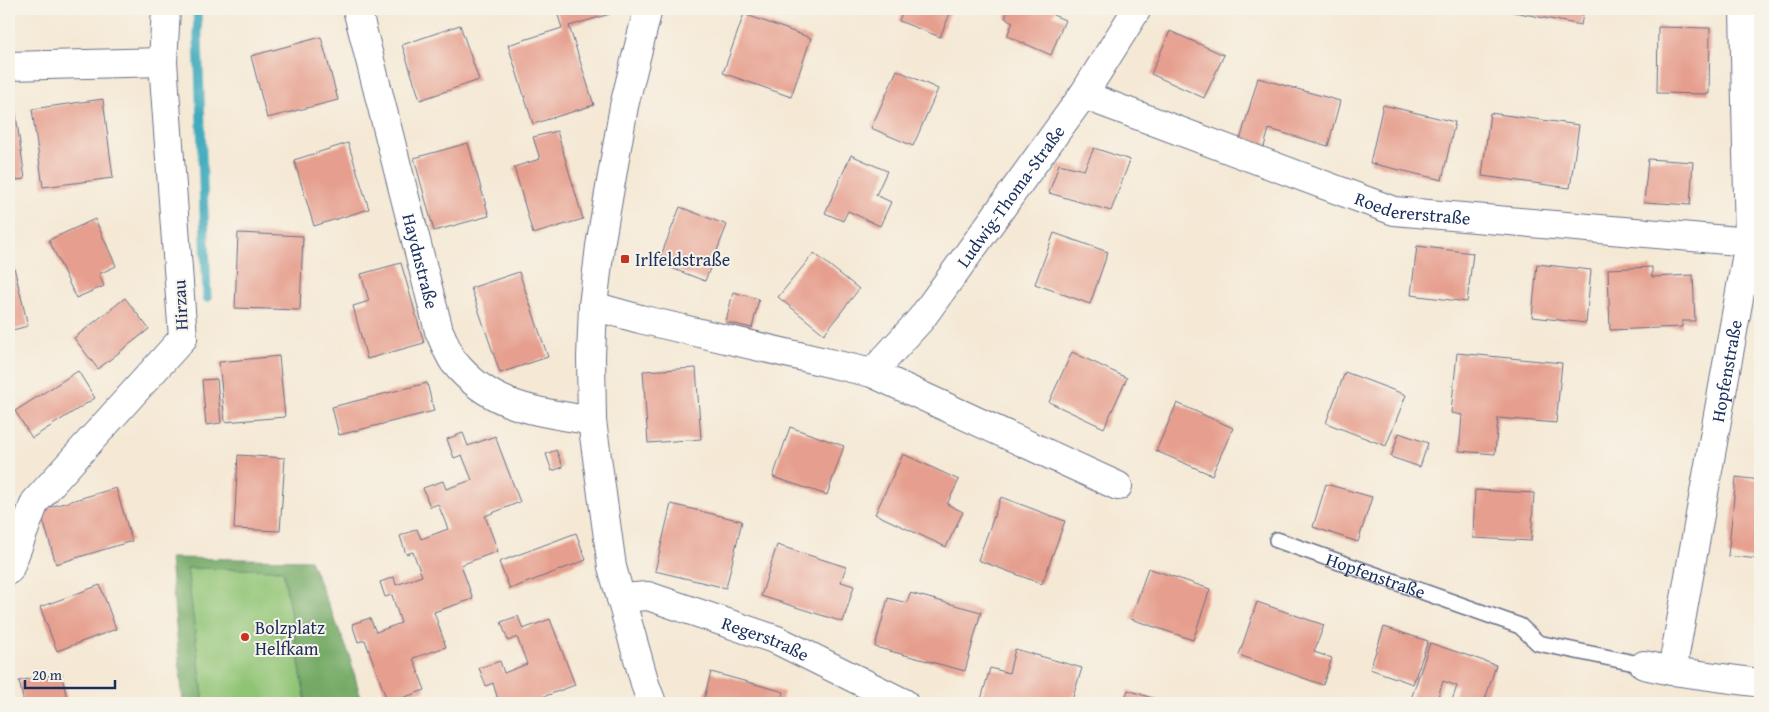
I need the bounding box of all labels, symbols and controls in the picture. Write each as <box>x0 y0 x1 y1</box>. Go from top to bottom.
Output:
street label: Ludwig-Thoma-Straße <box>949 119 1071 273</box>
street label: Roedererstraße <box>1351 184 1472 231</box>
street label: Haydnstraße <box>396 210 446 312</box>
place label: Irlfeldstraße <box>635 246 730 273</box>
marker: Irlfeldstraße <box>619 253 631 265</box>
street label: Hirzau <box>165 279 195 331</box>
street label: Hopfenstraße <box>1703 317 1748 424</box>
street label: Hopfenstraße <box>1323 545 1429 605</box>
street label: Regerstraße <box>718 609 814 667</box>
place label: Bolzplatz Helfkam <box>255 614 325 662</box>
marker: Bolzplatz Helfkam <box>239 631 251 643</box>
scale bar <box>25 657 115 689</box>
text: 20 m <box>32 664 63 685</box>

